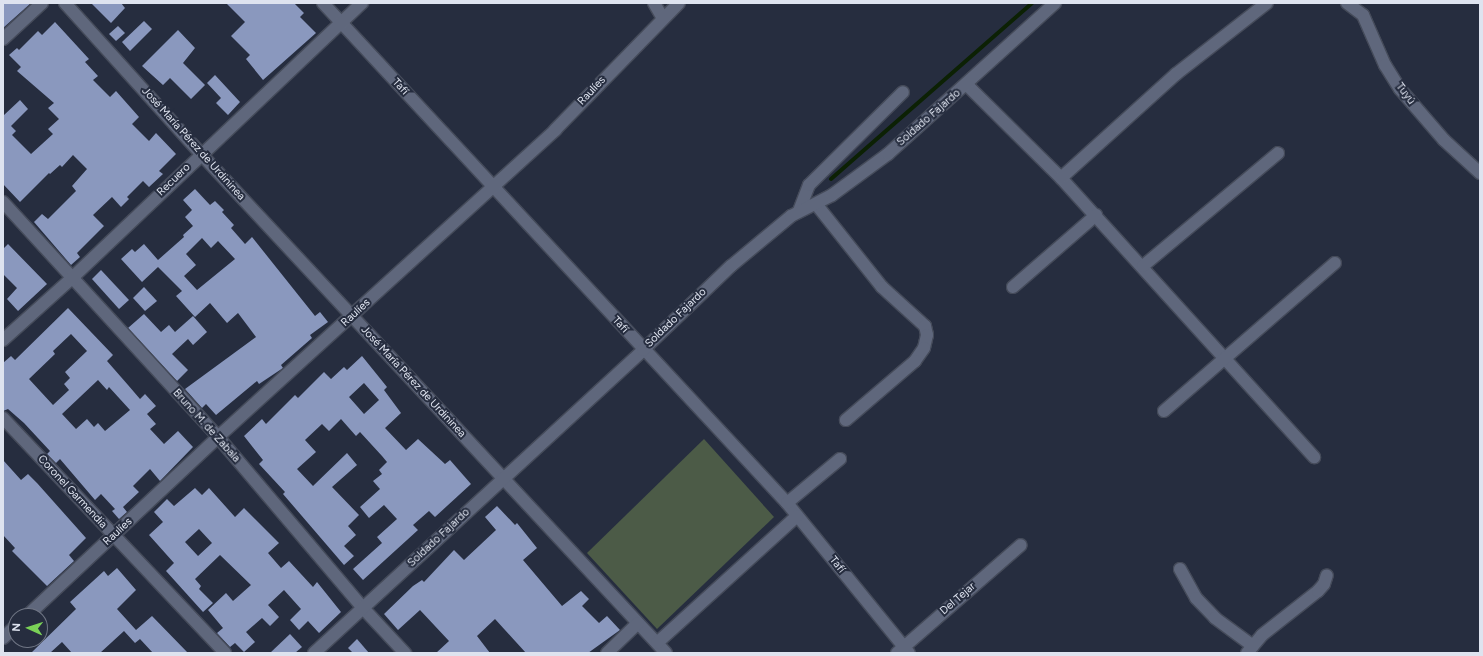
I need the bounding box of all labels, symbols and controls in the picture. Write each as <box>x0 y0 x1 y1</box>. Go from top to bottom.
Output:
street label: Raulíes <box>575 74 609 108</box>
street label: Tafí <box>389 76 411 98</box>
street label: Tuyú <box>1393 81 1417 107</box>
street label: José María Pérez de Urdininea <box>139 85 247 203</box>
street label: Soldado Fajardo <box>895 87 963 149</box>
street label: Recuero <box>155 161 193 199</box>
street label: Soldado Fajardo <box>643 286 709 350</box>
street label: Raulíes <box>339 296 373 330</box>
street label: Tafí <box>609 314 631 336</box>
street label: José María Pérez de Urdininea <box>358 324 468 440</box>
street label: Bruno M. de Zabala <box>170 387 242 465</box>
street label: Coronel Garmendia <box>35 453 109 531</box>
street label: Soldado Fajardo <box>405 506 473 570</box>
street label: Raulíes <box>101 515 135 549</box>
street label: Tafí <box>826 554 848 576</box>
street label: Del Tejar <box>938 580 978 618</box>
north arrow <box>8 608 48 648</box>
text: N <box>10 623 23 632</box>

